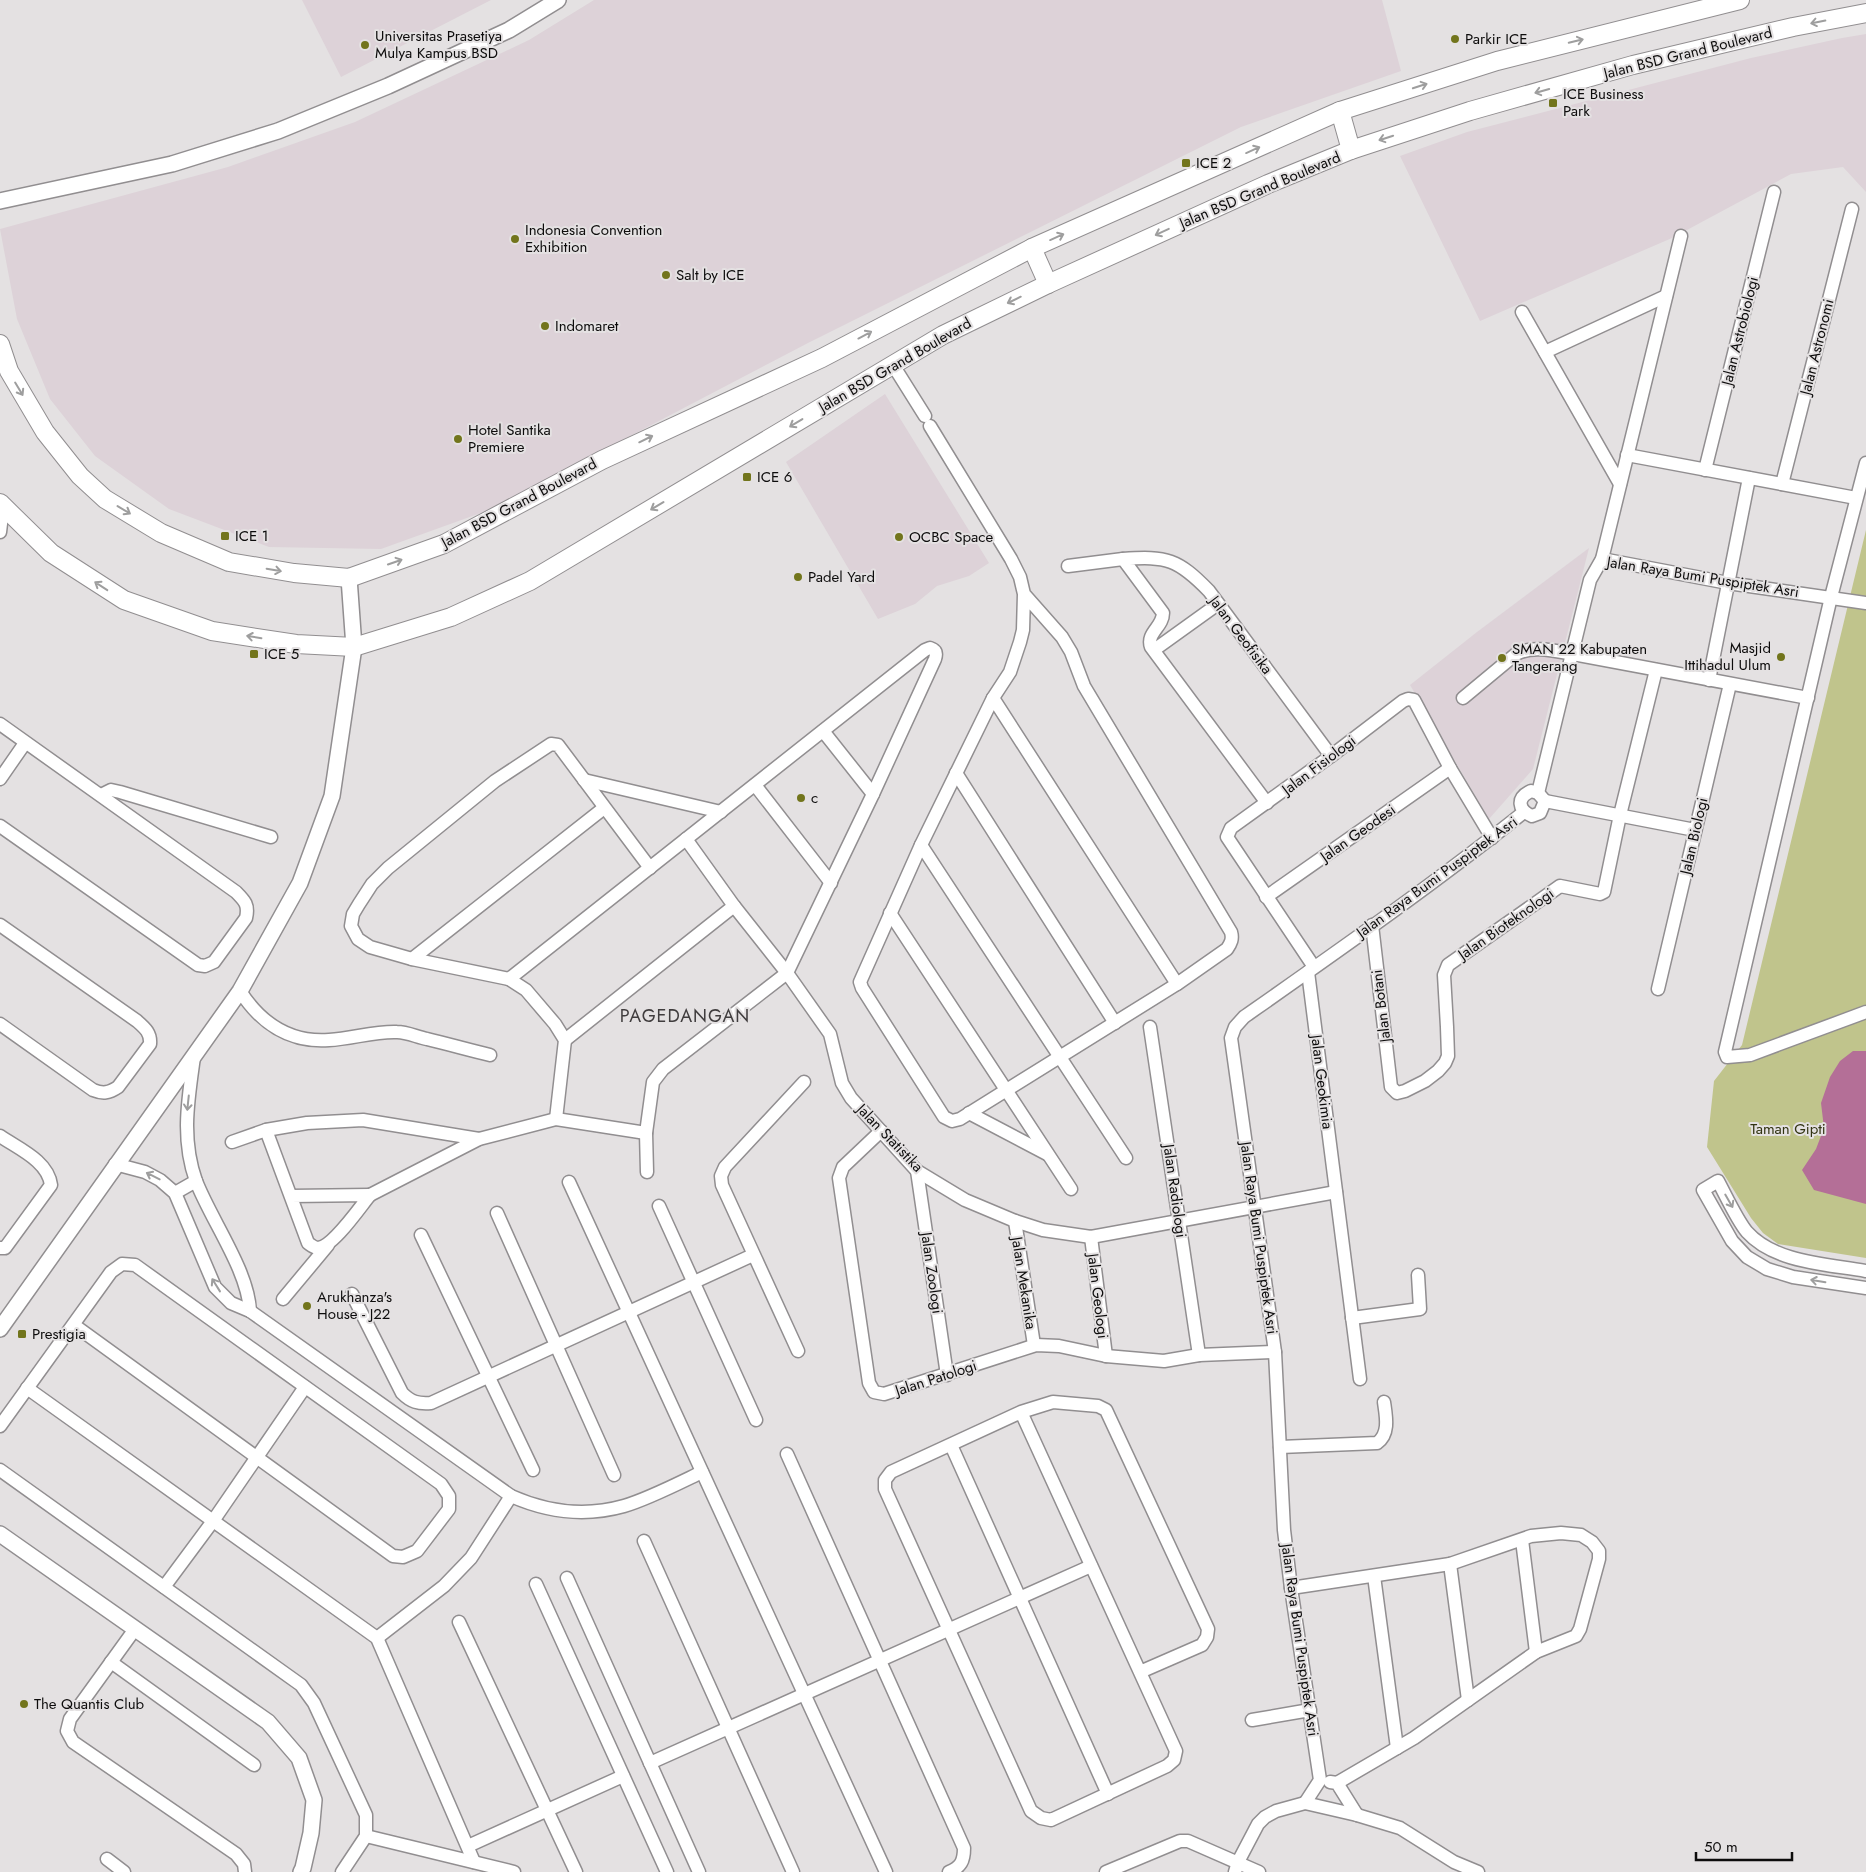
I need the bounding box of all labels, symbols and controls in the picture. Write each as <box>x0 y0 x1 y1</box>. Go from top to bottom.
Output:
one-way arrow <box>1810 17 1826 27</box>
street label: Jalan BSD Grand Boulevard <box>1599 21 1775 85</box>
place label: Universitas Prasetiya Mulya Kampus BSD <box>375 25 502 64</box>
place label: Parkir ICE <box>1465 28 1527 50</box>
marker: Parkir ICE <box>1449 33 1461 45</box>
one-way arrow <box>1568 36 1584 45</box>
marker: Universitas Prasetiya Mulya Kampus BSD <box>359 39 371 51</box>
one-way arrow <box>1412 81 1427 90</box>
place label: ICE Business Park <box>1563 83 1644 122</box>
one-way arrow <box>1534 86 1550 96</box>
marker: ICE Business Park <box>1547 97 1559 109</box>
one-way arrow <box>1379 134 1395 144</box>
one-way arrow <box>1245 145 1260 154</box>
street label: Jalan BSD Grand Boulevard <box>1174 146 1344 235</box>
place label: ICE 2 <box>1196 152 1231 174</box>
marker: ICE 2 <box>1180 157 1192 169</box>
place label: Indonesia Convention Exhibition <box>525 219 662 258</box>
one-way arrow <box>1155 228 1170 238</box>
one-way arrow <box>1049 232 1064 241</box>
marker: Indonesia Convention Exhibition <box>509 233 521 245</box>
place label: Salt by ICE <box>676 264 745 286</box>
marker: Salt by ICE <box>660 269 672 281</box>
street label: Jalan Astrobiologi <box>1715 274 1764 390</box>
one-way arrow <box>1007 296 1022 306</box>
street label: Jalan Astronomi <box>1794 297 1840 399</box>
street label: Jalan BSD Grand Boulevard <box>813 312 975 419</box>
place label: Indomaret <box>555 315 619 337</box>
marker: Indomaret <box>539 320 551 332</box>
one-way arrow <box>858 330 873 340</box>
one-way arrow <box>15 381 25 395</box>
place label: Hotel Santika Premiere <box>468 419 551 458</box>
one-way arrow <box>790 419 804 429</box>
marker: Hotel Santika Premiere <box>452 433 464 445</box>
one-way arrow <box>638 433 653 443</box>
street label: Jalan BSD Grand Boulevard <box>436 453 601 554</box>
place label: ICE 6 <box>757 466 792 488</box>
marker: ICE 6 <box>741 471 753 483</box>
one-way arrow <box>650 502 664 512</box>
one-way arrow <box>116 506 130 516</box>
place label: ICE 1 <box>235 525 268 547</box>
place label: OCBC Space <box>909 526 993 548</box>
marker: ICE 1 <box>219 530 231 542</box>
marker: OCBC Space <box>893 531 905 543</box>
street label: Jalan Raya Bumi Puspiptek Asri <box>1603 551 1801 603</box>
one-way arrow <box>387 557 403 566</box>
one-way arrow <box>265 565 281 575</box>
place label: Padel Yard <box>808 566 875 588</box>
marker: Padel Yard <box>792 571 804 583</box>
one-way arrow <box>95 580 109 590</box>
street label: Jalan Geofisika <box>1203 590 1278 679</box>
one-way arrow <box>246 632 262 642</box>
place label: Masjid Ittihadul Ulum <box>1684 637 1771 676</box>
place label: SMAN 22 Kabupaten Tangerang <box>1512 638 1647 677</box>
place label: ICE 5 <box>264 643 299 665</box>
marker: ICE 5 <box>248 648 260 660</box>
marker: Masjid Ittihadul Ulum <box>1775 651 1787 663</box>
marker: SMAN 22 Kabupaten Tangerang <box>1496 652 1508 664</box>
street label: Jalan Fisiologi <box>1276 730 1361 801</box>
place label: c <box>811 787 818 809</box>
marker: c <box>795 792 807 804</box>
street label: Jalan Biologi <box>1674 795 1714 879</box>
street label: Jalan Geodesi <box>1314 799 1400 868</box>
street label: Jalan Raya Bumi Puspiptek Asri <box>1350 811 1522 944</box>
street label: Jalan Bioteknologi <box>1452 883 1558 966</box>
street label: Jalan Botani <box>1366 968 1397 1046</box>
district label: PAGEDANGAN <box>620 1003 750 1029</box>
street label: Jalan Geokimia <box>1305 1032 1339 1130</box>
one-way arrow <box>183 1094 193 1110</box>
street label: Jalan Statistika <box>850 1097 928 1177</box>
park label: Taman Gipti <box>1750 1118 1826 1140</box>
street label: Jalan Raya Bumi Puspiptek Asri <box>1234 1138 1283 1336</box>
street label: Jalan Radiologi <box>1157 1141 1192 1239</box>
one-way arrow <box>145 1171 160 1181</box>
one-way arrow <box>1725 1193 1735 1207</box>
street label: Jalan Zoologi <box>915 1229 949 1315</box>
street label: Jalan Mekanika <box>1006 1233 1042 1331</box>
street label: Jalan Geologi <box>1082 1250 1114 1340</box>
one-way arrow <box>1810 1275 1826 1285</box>
one-way arrow <box>210 1278 221 1292</box>
place label: Arukhanza's House - J22 <box>317 1286 392 1325</box>
marker: Arukhanza's House - J22 <box>301 1300 313 1312</box>
place label: Prestigia <box>32 1323 86 1345</box>
marker: Prestigia <box>16 1328 28 1340</box>
street label: Jalan Patologi <box>890 1354 980 1402</box>
street label: Jalan Raya Bumi Puspiptek Asri <box>1275 1540 1324 1738</box>
place label: The Quantis Club <box>34 1693 145 1715</box>
marker: The Quantis Club <box>18 1698 30 1710</box>
scale bar <box>1696 1830 1792 1862</box>
text: 50 m <box>1704 1836 1738 1858</box>

